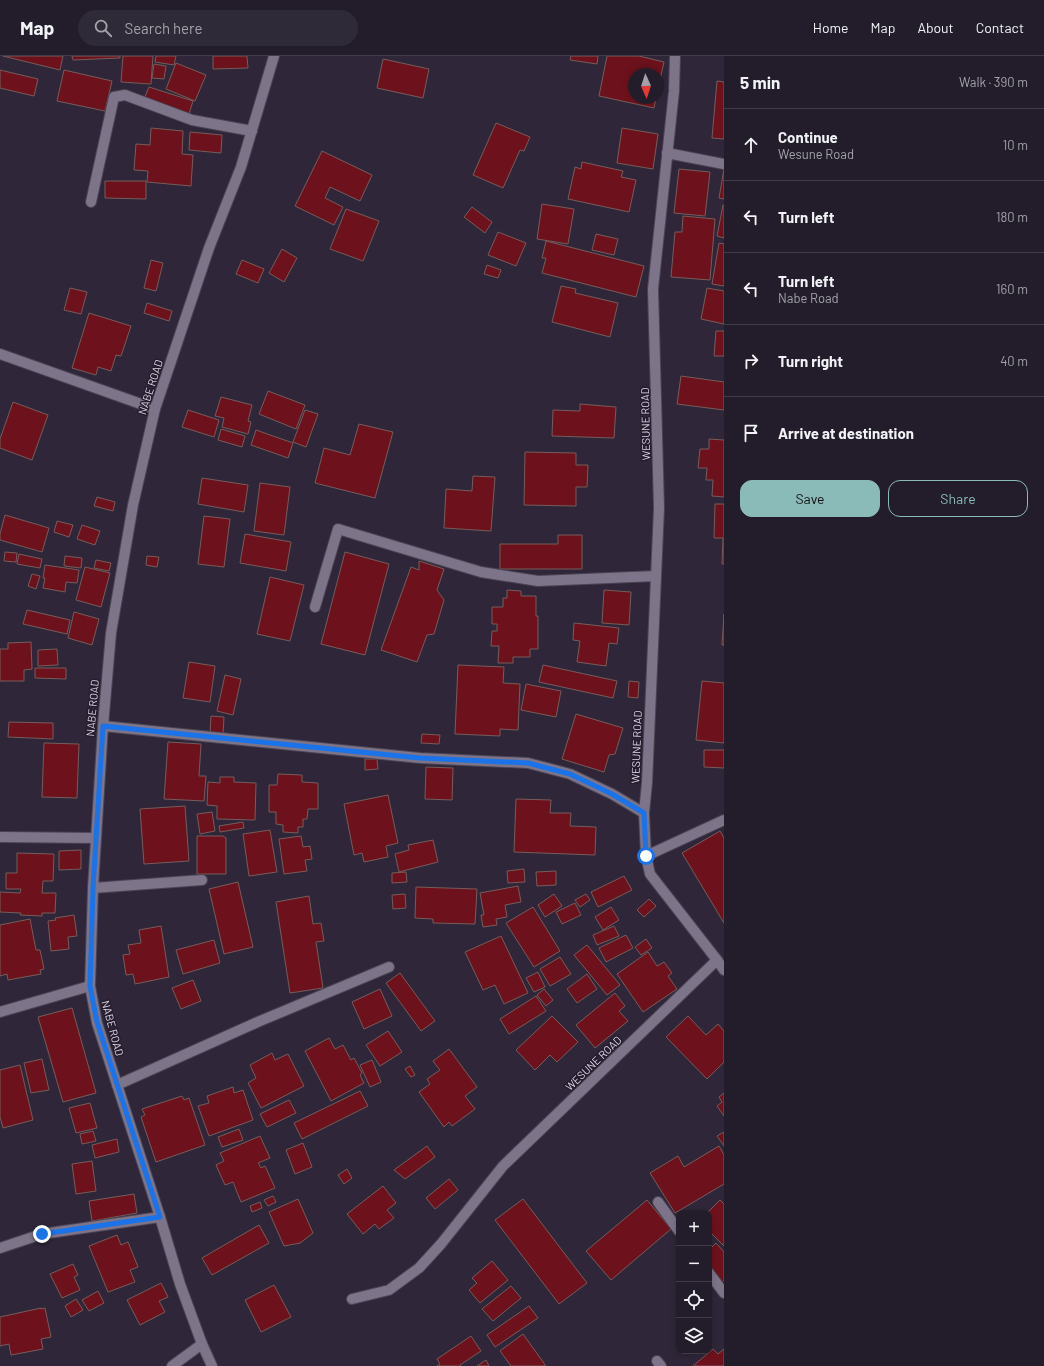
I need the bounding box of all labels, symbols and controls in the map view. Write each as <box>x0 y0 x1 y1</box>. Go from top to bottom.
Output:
search box <box>78 10 358 46</box>
text: Map <box>20 16 54 39</box>
icon: search <box>92 17 114 39</box>
text: Search here <box>124 19 202 37</box>
text: Home <box>813 19 849 36</box>
text: Map <box>871 19 895 36</box>
text: About <box>917 19 954 36</box>
text: Contact <box>976 19 1024 36</box>
north arrow <box>628 68 664 104</box>
text: 5 min <box>740 72 780 92</box>
text: Walk · 390 m <box>959 74 1028 90</box>
text: Continue <box>778 128 838 146</box>
icon: ahead <box>740 134 762 156</box>
text: 10 m <box>1003 137 1028 153</box>
text: Wesune Road <box>778 146 854 162</box>
icon: left <box>740 206 762 228</box>
text: Turn left <box>778 208 834 226</box>
text: 180 m <box>996 209 1028 225</box>
text: Turn left <box>778 272 834 290</box>
icon: left <box>740 278 762 300</box>
text: 160 m <box>996 281 1028 297</box>
text: Nabe Road <box>778 290 839 306</box>
icon: right <box>740 350 762 372</box>
text: Turn right <box>778 352 843 370</box>
text: 40 m <box>1000 353 1028 369</box>
street label: NABE ROAD <box>135 358 165 416</box>
street label: WESUNE ROAD <box>638 387 652 461</box>
icon: arrive <box>740 422 762 444</box>
text: Arrive at destination <box>778 424 914 442</box>
button: Save <box>740 480 880 517</box>
button: Share <box>888 480 1028 517</box>
street label: NABE ROAD <box>83 679 101 737</box>
street label: WESUNE ROAD <box>628 710 644 784</box>
route start <box>637 847 655 865</box>
street label: NABE ROAD <box>99 999 127 1057</box>
street label: WESUNE ROAD <box>562 1033 624 1093</box>
map controls <box>676 1210 712 1354</box>
button: + <box>676 1210 712 1246</box>
route end <box>33 1225 51 1243</box>
button: − <box>676 1246 712 1282</box>
button: locate <box>676 1282 712 1318</box>
button: layers <box>676 1318 712 1354</box>

